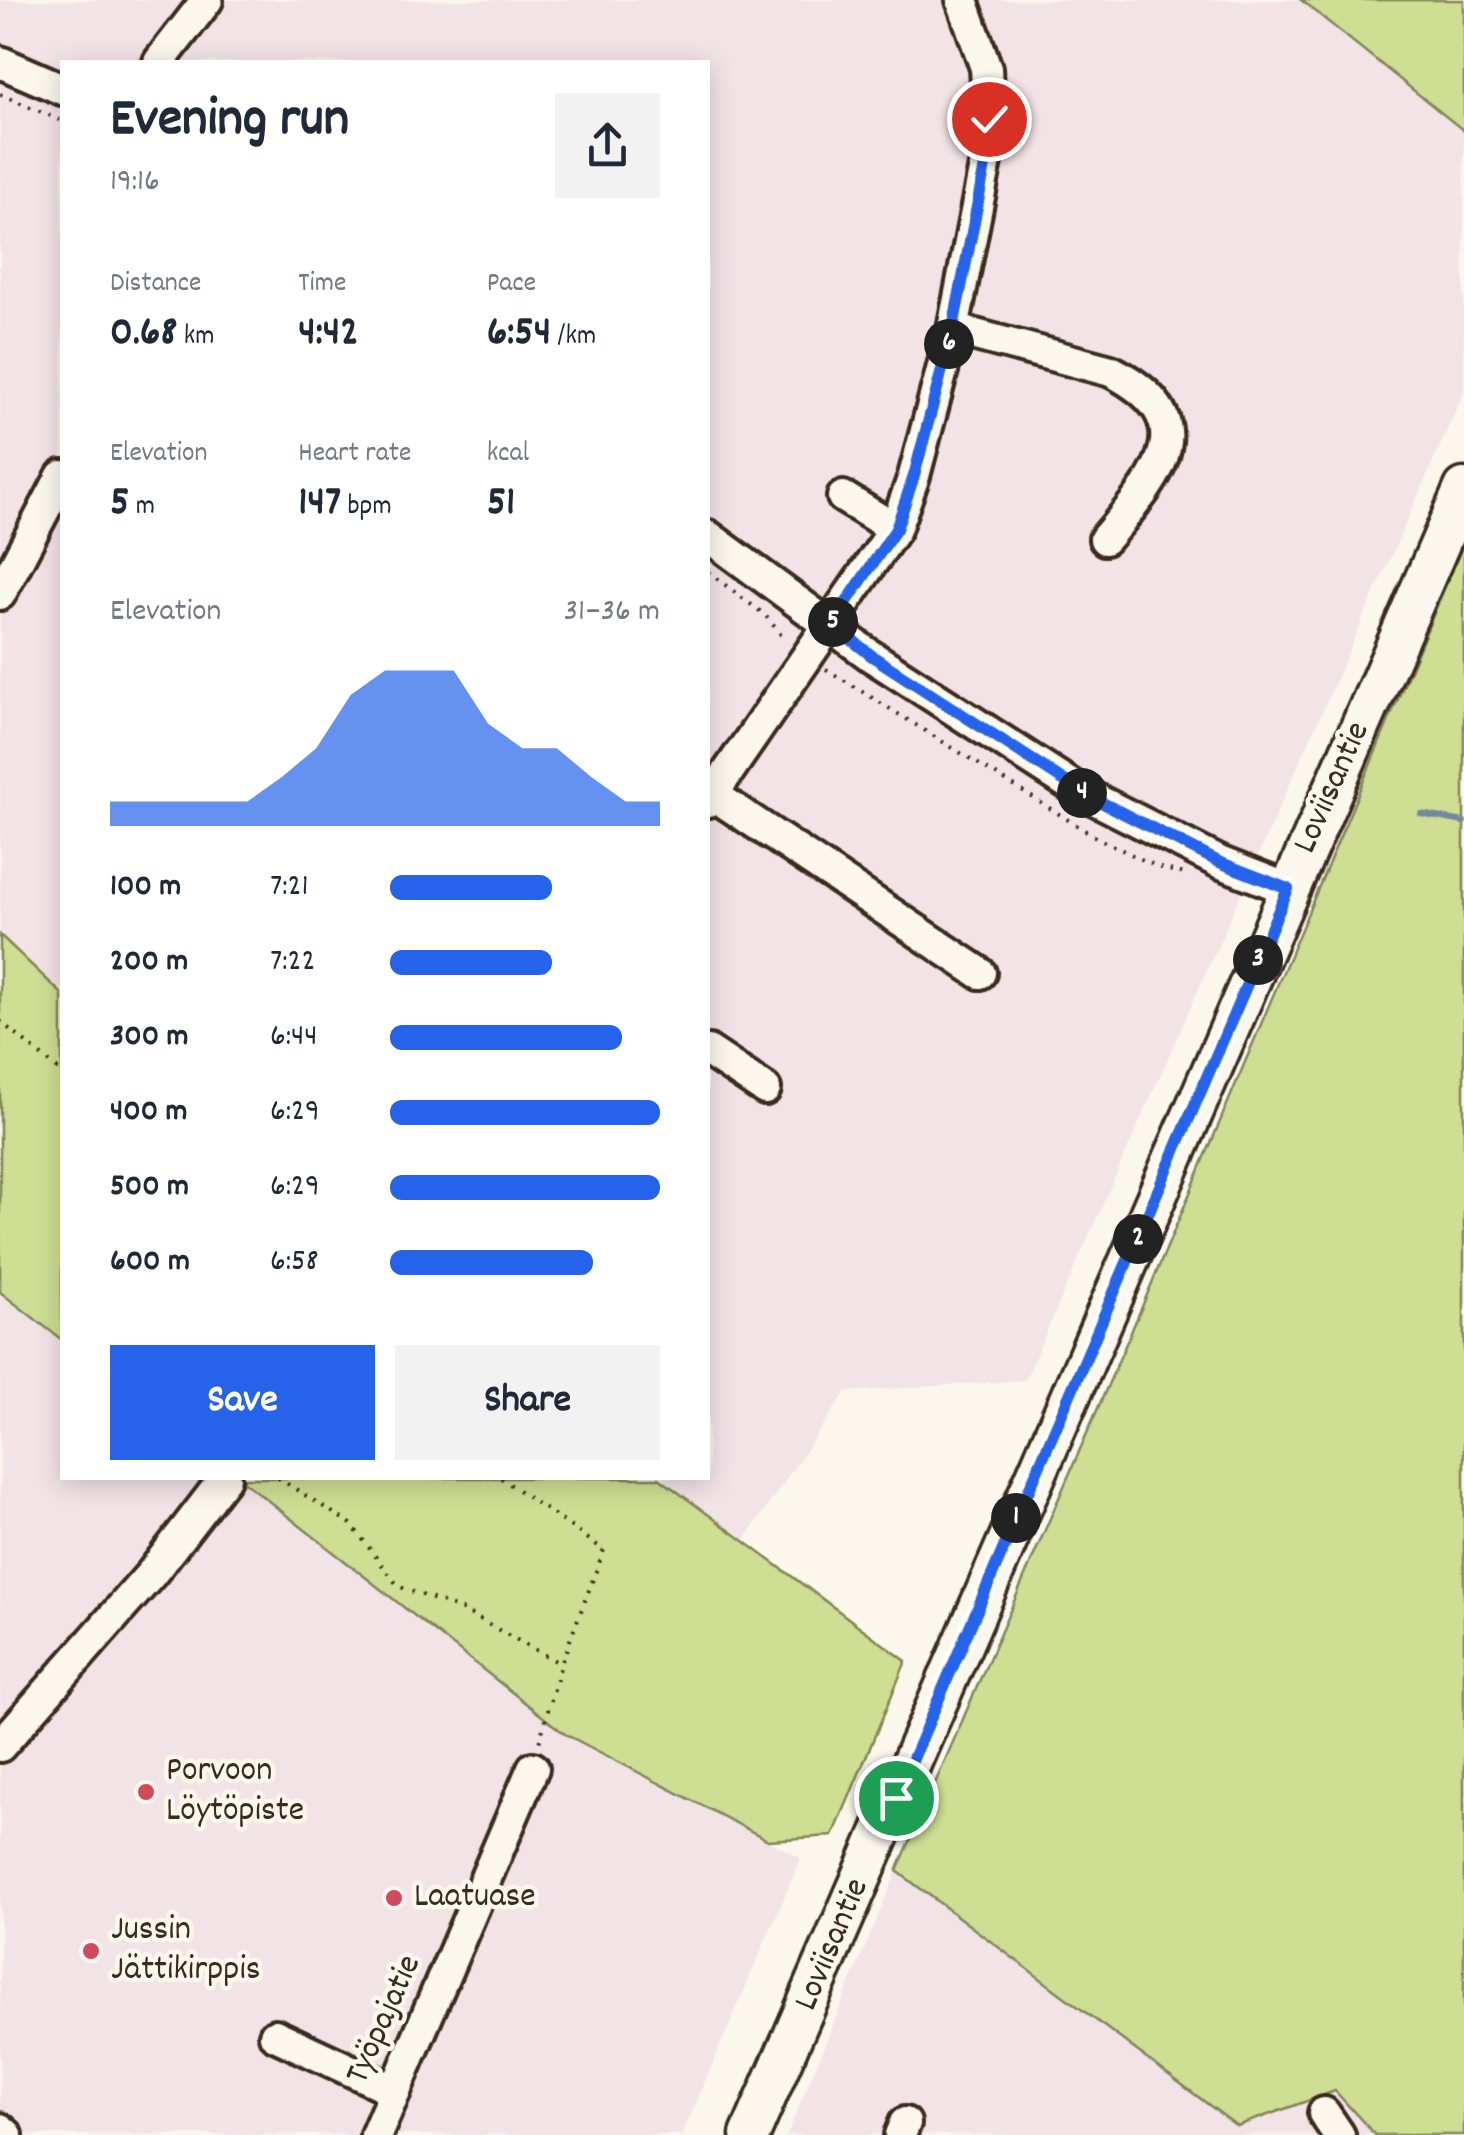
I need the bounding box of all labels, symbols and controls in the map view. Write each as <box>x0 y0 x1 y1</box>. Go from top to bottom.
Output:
pin <box>947 77 1032 162</box>
text: Evening run <box>110 83 349 162</box>
icon: check <box>962 92 1017 147</box>
button: share <box>555 93 660 198</box>
text: 19:16 <box>110 160 160 206</box>
text: Distance <box>110 265 201 305</box>
text: Time <box>298 265 346 305</box>
text: Pace <box>487 265 536 305</box>
text: 0.68 <box>110 305 177 365</box>
text: 4:42 <box>298 305 359 365</box>
text: 6:54 <box>487 305 551 365</box>
text: km <box>177 318 214 358</box>
text: /km <box>551 318 596 358</box>
pin: 6 <box>924 319 974 369</box>
text: 6 <box>942 324 956 364</box>
text: Elevation <box>110 435 207 475</box>
text: Heart rate <box>298 435 411 475</box>
text: kcal <box>487 435 529 475</box>
text: 5 <box>110 475 129 535</box>
text: 147 <box>298 475 341 535</box>
text: 51 <box>487 475 515 535</box>
text: m <box>129 488 155 528</box>
text: bpm <box>341 488 392 528</box>
text: Elevation <box>110 590 221 636</box>
text: 31–36 m <box>564 590 660 636</box>
pin: 5 <box>808 597 858 647</box>
text: 5 <box>827 602 839 642</box>
street label: Loviisantie <box>1282 714 1384 862</box>
pin: 4 <box>1057 768 1107 818</box>
text: 4 <box>1076 773 1088 813</box>
text: 100 m <box>110 865 181 911</box>
text: 7:21 <box>270 865 309 911</box>
pin: 3 <box>1233 935 1283 985</box>
text: 200 m <box>110 940 188 986</box>
text: 7:22 <box>270 940 316 986</box>
text: 3 <box>1252 940 1264 980</box>
text: 300 m <box>110 1015 188 1061</box>
text: 6:44 <box>270 1015 318 1061</box>
text: 400 m <box>110 1090 187 1136</box>
text: 6:29 <box>270 1090 320 1136</box>
text: 500 m <box>110 1165 189 1211</box>
text: 6:29 <box>270 1165 320 1211</box>
pin: 2 <box>1113 1214 1163 1264</box>
text: 2 <box>1132 1219 1144 1259</box>
text: 600 m <box>110 1240 190 1286</box>
text: 6:58 <box>270 1240 319 1286</box>
button: Save <box>110 1345 375 1460</box>
button: Share <box>395 1345 660 1460</box>
pin: 1 <box>991 1493 1041 1543</box>
text: 1 <box>1013 1498 1019 1538</box>
place label: Porvoon Löytöpiste <box>166 1747 304 1837</box>
pin <box>854 1756 939 1841</box>
icon: arrive <box>869 1771 924 1826</box>
marker: Porvoon Löytöpiste <box>135 1781 157 1803</box>
street label: Loviisantie <box>783 1871 883 2019</box>
place label: Laatuase <box>414 1873 536 1923</box>
marker: Laatuase <box>383 1887 405 1909</box>
place label: Jussin Jättikirppis <box>111 1906 261 1996</box>
marker: Jussin Jättikirppis <box>80 1940 102 1962</box>
street label: Työpajatie <box>334 1947 436 2093</box>

